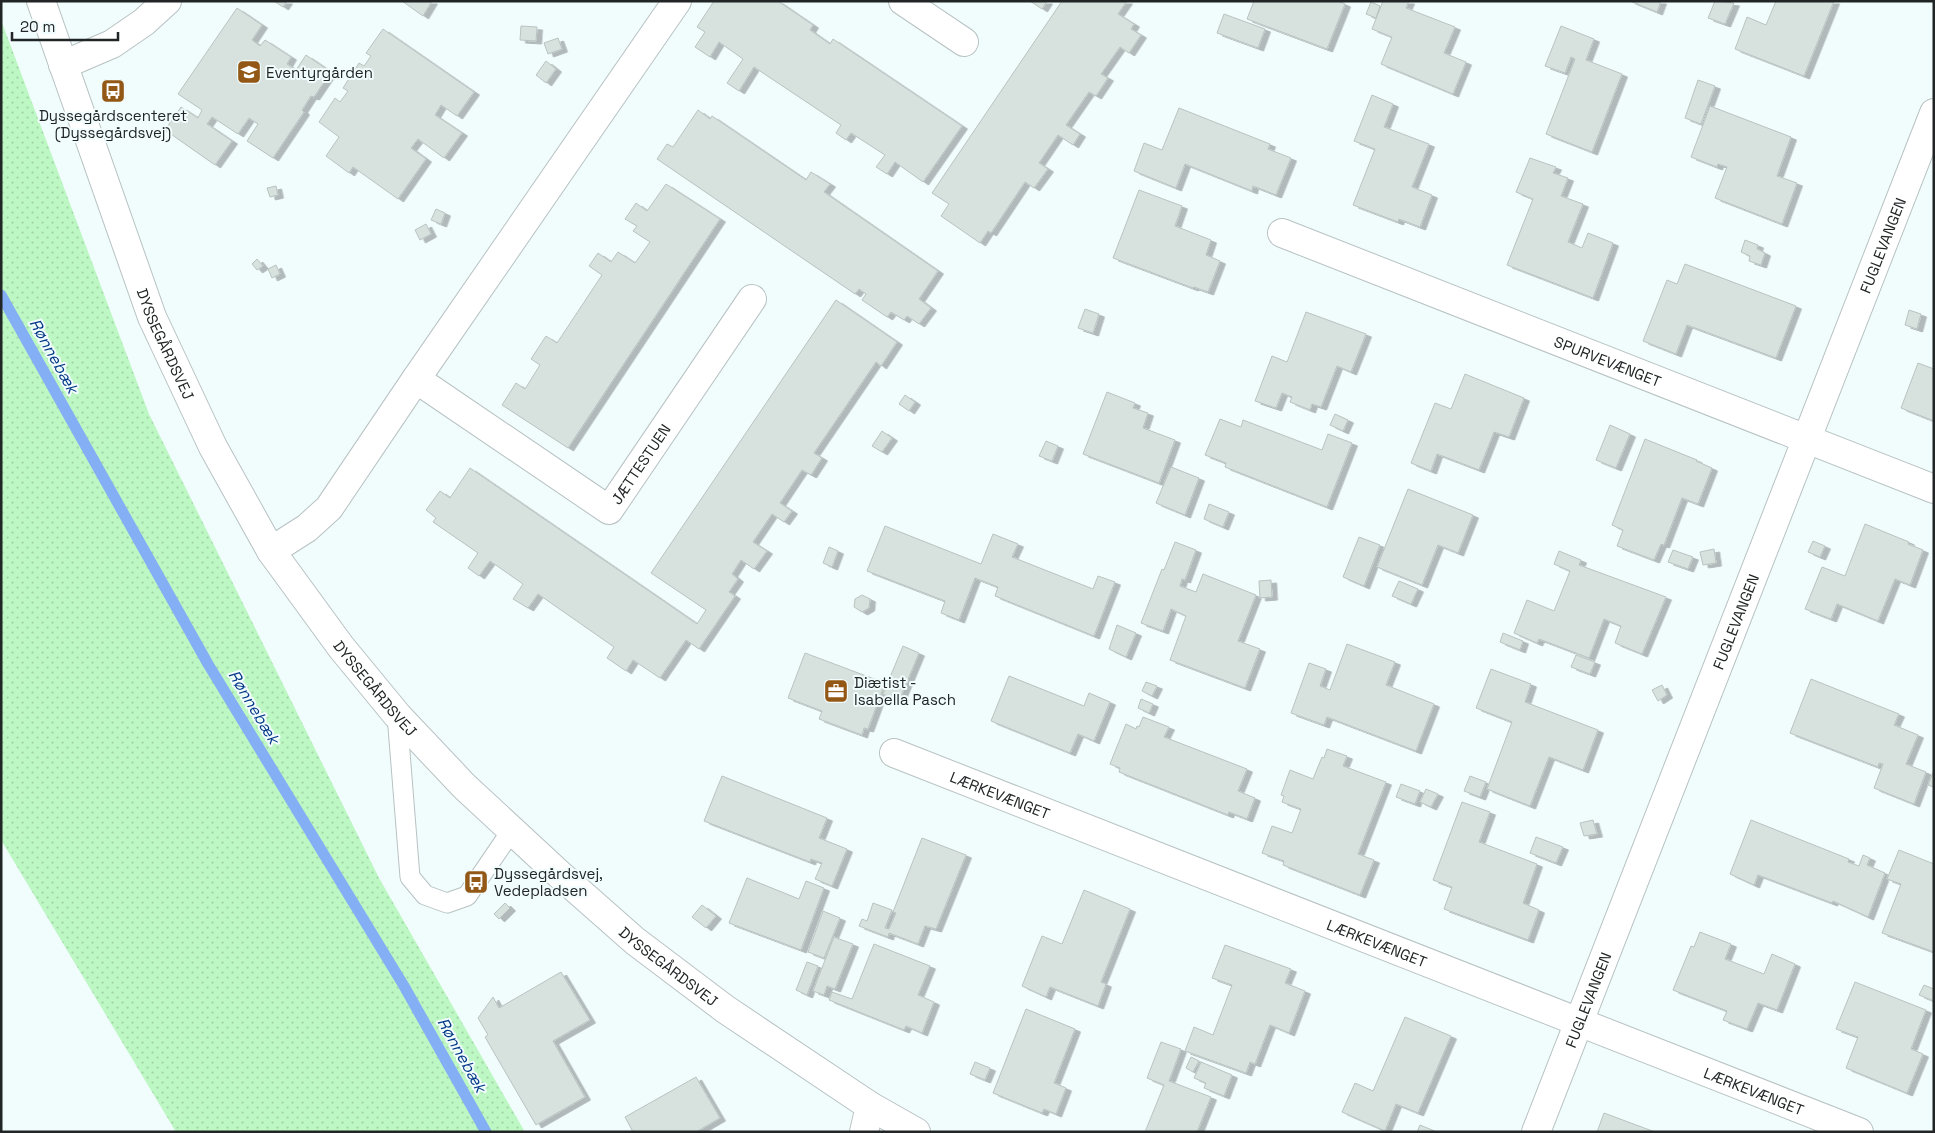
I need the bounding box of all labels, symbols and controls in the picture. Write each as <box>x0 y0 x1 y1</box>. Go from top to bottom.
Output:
scale bar <box>12 10 119 42</box>
text: 20 m <box>20 17 55 36</box>
school or university icon: Eventyrgården <box>236 59 262 85</box>
place label: Eventyrgården <box>266 63 373 82</box>
bus stop icon: Dyssegårdscenteret (Dyssegårdsvej) <box>100 78 126 104</box>
place label: Dyssegårdscenteret (Dyssegårdsvej) <box>39 106 187 143</box>
street label: FUGLEVANGEN <box>1855 195 1910 296</box>
street label: DYSSEGÅRDSVEJ <box>133 286 199 403</box>
water label: Rønnebæk <box>25 315 84 399</box>
street label: SPURVEVÆNGET <box>1552 331 1664 391</box>
street label: JÆTTESTUEN <box>606 420 674 508</box>
street label: FUGLEVANGEN <box>1708 571 1763 672</box>
street label: DYSSEGÅRDSVEJ <box>330 636 421 740</box>
water label: Rønnebæk <box>224 666 286 750</box>
place label: Diætist - Isabella Pasch <box>854 673 956 709</box>
office icon: Diætist - Isabella Pasch <box>823 678 849 704</box>
street label: LÆRKEVÆNGET <box>947 766 1053 823</box>
place label: Dyssegårdsvej, Vedepladsen <box>494 864 603 900</box>
bus stop icon: Dyssegårdsvej, Vedepladsen <box>463 869 489 895</box>
street label: LÆRKEVÆNGET <box>1324 915 1430 971</box>
street label: DYSSEGÅRDSVEJ <box>615 922 722 1010</box>
street label: FUGLEVANGEN <box>1560 949 1615 1050</box>
water label: Rønnebæk <box>433 1014 492 1098</box>
street label: LÆRKEVÆNGET <box>1701 1063 1807 1119</box>

